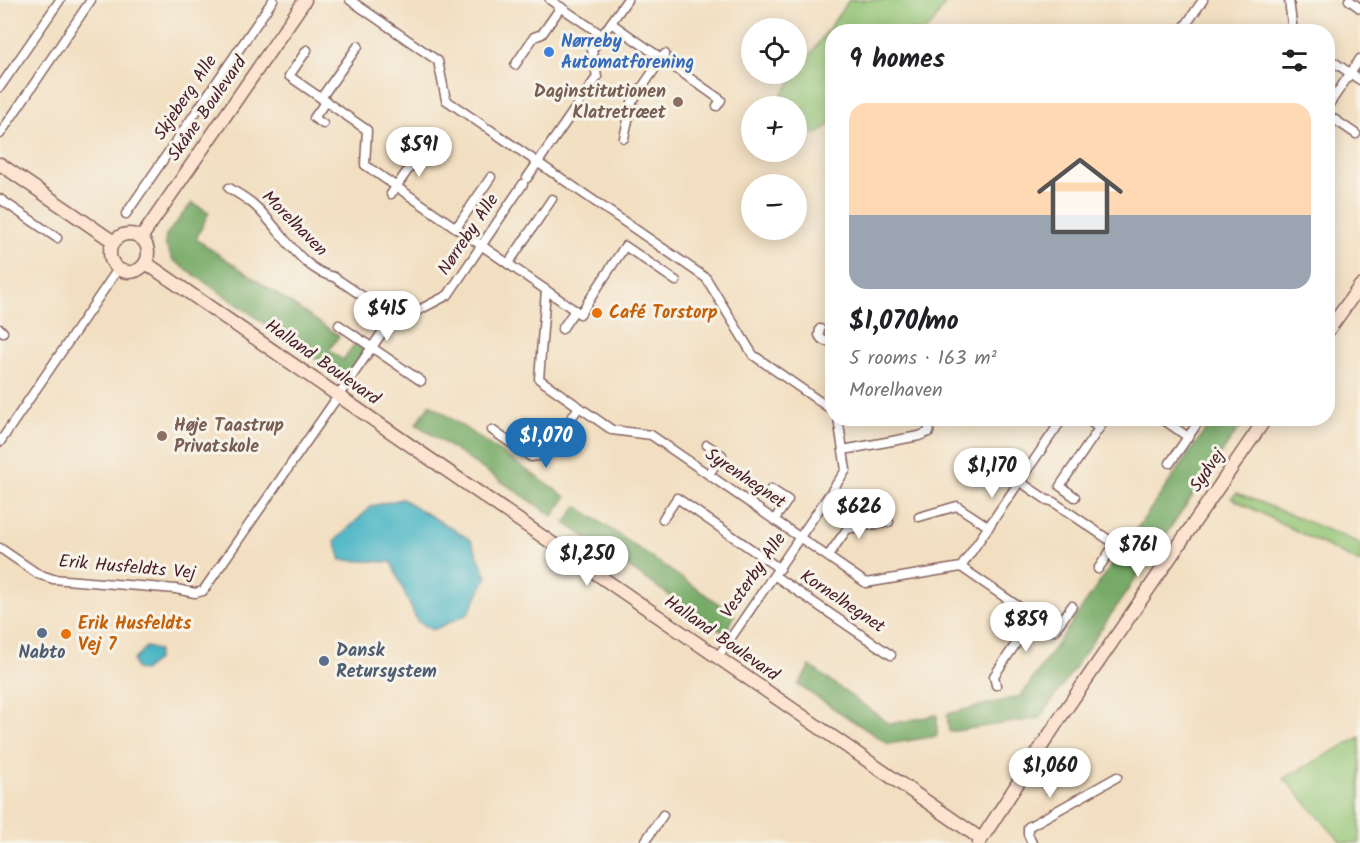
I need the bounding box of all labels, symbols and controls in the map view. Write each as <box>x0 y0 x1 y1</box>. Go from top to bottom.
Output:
map controls <box>741 18 807 240</box>
button: locate <box>741 18 807 84</box>
place label: Nørreby Automatforening <box>561 28 694 78</box>
text: 9 homes <box>849 39 945 81</box>
icon: filters <box>1278 44 1311 77</box>
marker: Nørreby Automatforening <box>542 45 556 59</box>
street label: Skjeberg Alle <box>147 49 225 147</box>
street label: Skåne Boulevard <box>161 49 256 168</box>
place label: Daginstitutionen Klatretræet <box>534 78 667 128</box>
marker: Daginstitutionen Klatretræet <box>671 95 685 109</box>
button: + <box>741 96 807 162</box>
pin: $591 <box>383 127 455 178</box>
text: $591 <box>400 130 438 162</box>
icon: home <box>1026 142 1134 250</box>
button: − <box>741 174 807 240</box>
street label: Morelhaven <box>254 184 334 264</box>
street label: Nørreby Alle <box>431 188 507 282</box>
pin: $415 <box>351 291 423 342</box>
text: $415 <box>368 294 406 326</box>
place label: Café Torstorp <box>609 299 718 328</box>
text: $1,070/mo <box>849 301 959 343</box>
marker: Café Torstorp <box>590 306 604 320</box>
street label: Halland Boulevard <box>258 312 387 414</box>
text: 5 rooms · 163 m² <box>849 343 997 375</box>
text: Morelhaven <box>849 375 943 407</box>
place label: Høje Taastrup Privatskole <box>174 412 284 462</box>
pin: $1,070 <box>497 418 595 469</box>
text: $1,070 <box>519 421 573 453</box>
marker: Høje Taastrup Privatskole <box>155 429 169 443</box>
street label: Syrenhegnet <box>699 441 792 517</box>
street label: Sydvej <box>1183 442 1234 499</box>
pin: $1,170 <box>943 448 1041 499</box>
text: $1,170 <box>968 451 1016 483</box>
pin: $626 <box>823 489 895 540</box>
text: $626 <box>836 492 882 524</box>
street label: Vesterby Alle <box>714 527 794 625</box>
pin: $761 <box>1102 527 1174 578</box>
text: $761 <box>1119 530 1157 562</box>
pin: $1,250 <box>538 536 636 587</box>
text: $1,250 <box>559 539 615 571</box>
street label: Erik Husfeldts Vej <box>57 548 198 589</box>
street label: Kornelhegnet <box>793 563 892 642</box>
street label: Halland Boulevard <box>657 588 786 690</box>
pin: $859 <box>990 602 1062 653</box>
text: $859 <box>1004 605 1048 637</box>
place label: Erik Husfeldts Vej 7 <box>78 610 192 660</box>
marker: Nabto <box>35 626 49 640</box>
marker: Erik Husfeldts Vej 7 <box>59 627 73 641</box>
place label: Dansk Retursystem <box>336 637 437 687</box>
place label: Nabto <box>18 639 66 668</box>
marker: Dansk Retursystem <box>317 654 331 668</box>
pin: $1,060 <box>1001 748 1099 799</box>
text: $1,060 <box>1023 751 1077 783</box>

